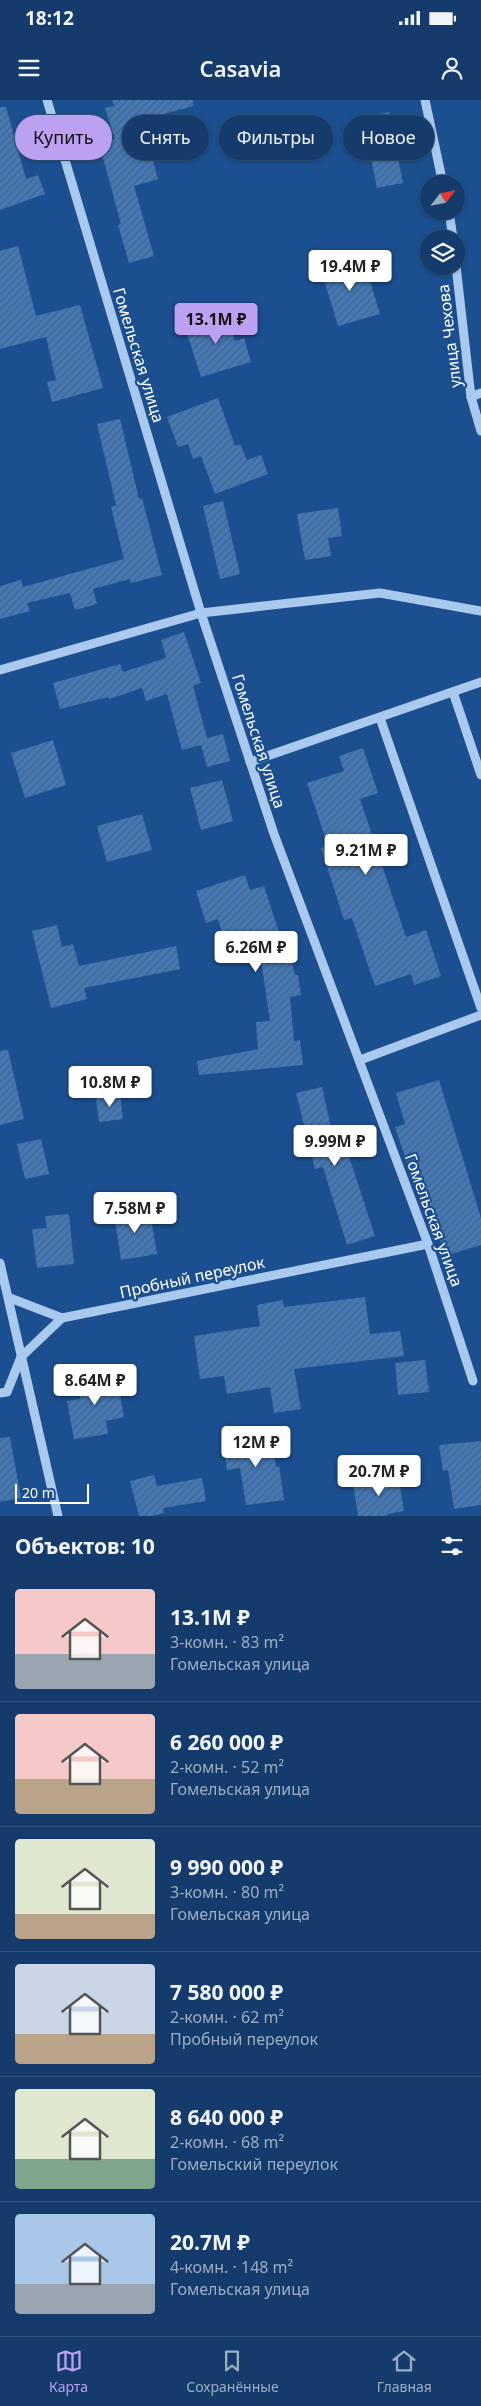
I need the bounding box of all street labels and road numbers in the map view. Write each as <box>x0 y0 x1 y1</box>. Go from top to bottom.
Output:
street label: улица Чехова <box>432 283 466 389</box>
street label: Гомельская улица <box>108 285 170 425</box>
street label: Гомельская улица <box>227 671 291 811</box>
street label: Гомельская улица <box>400 1150 468 1290</box>
street label: Пробный переулок <box>117 1251 267 1303</box>

